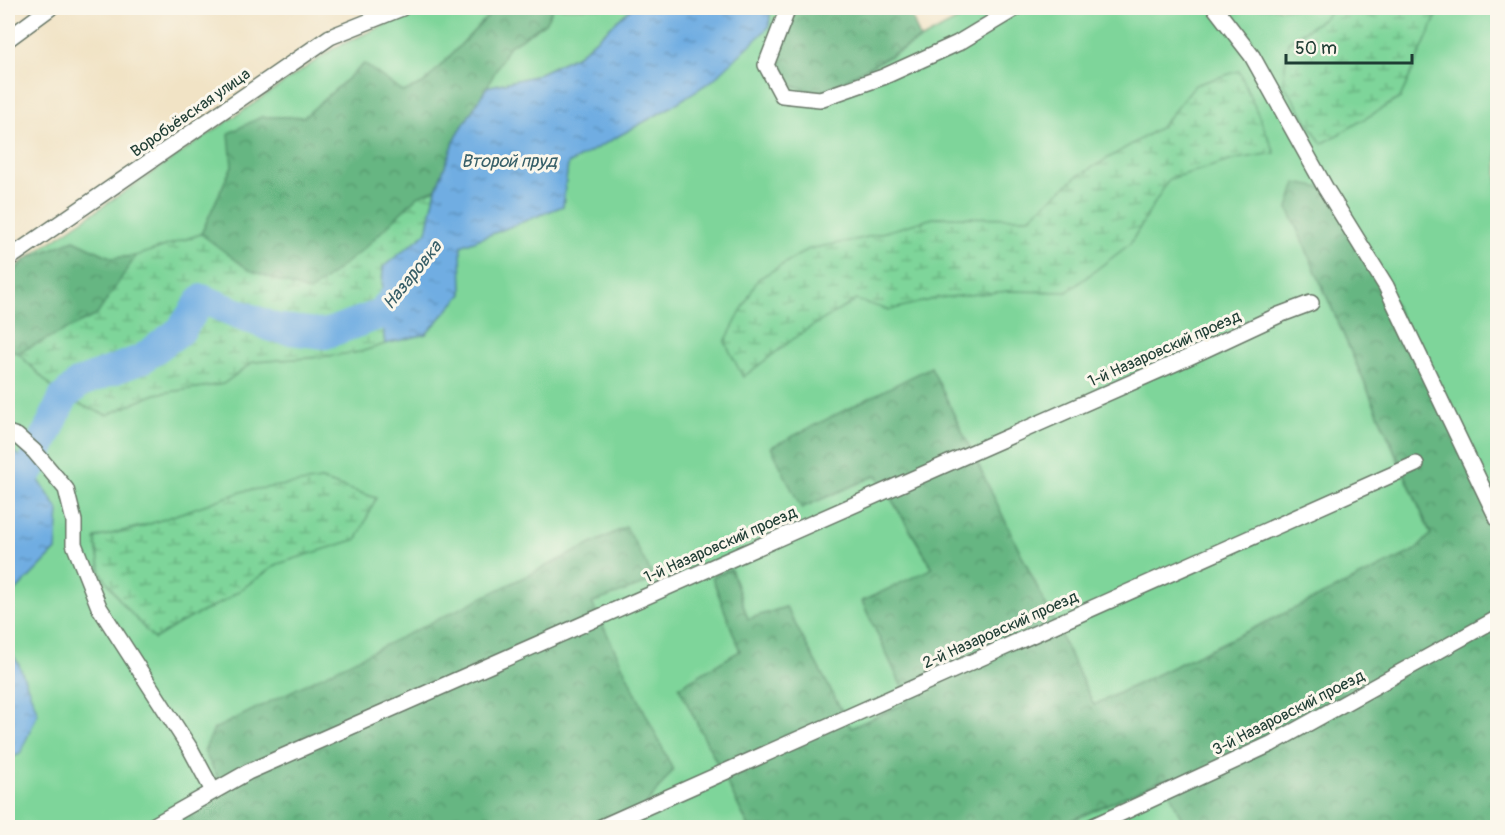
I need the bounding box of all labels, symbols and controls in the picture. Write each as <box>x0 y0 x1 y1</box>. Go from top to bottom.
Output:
scale bar <box>1286 27 1412 65</box>
text: 50 m <box>1295 37 1337 60</box>
street label: Воробьёвская улица <box>127 64 254 162</box>
water label: Второй пруд <box>461 150 559 173</box>
water label: Назаровка <box>378 235 448 314</box>
street label: 1-й Назаровский проезд <box>1085 306 1244 392</box>
street label: 1-й Назаровский проезд <box>641 502 800 588</box>
street label: 2-й Назаровский проезд <box>920 586 1081 673</box>
street label: 3-й Назаровский проезд <box>1209 666 1368 760</box>

